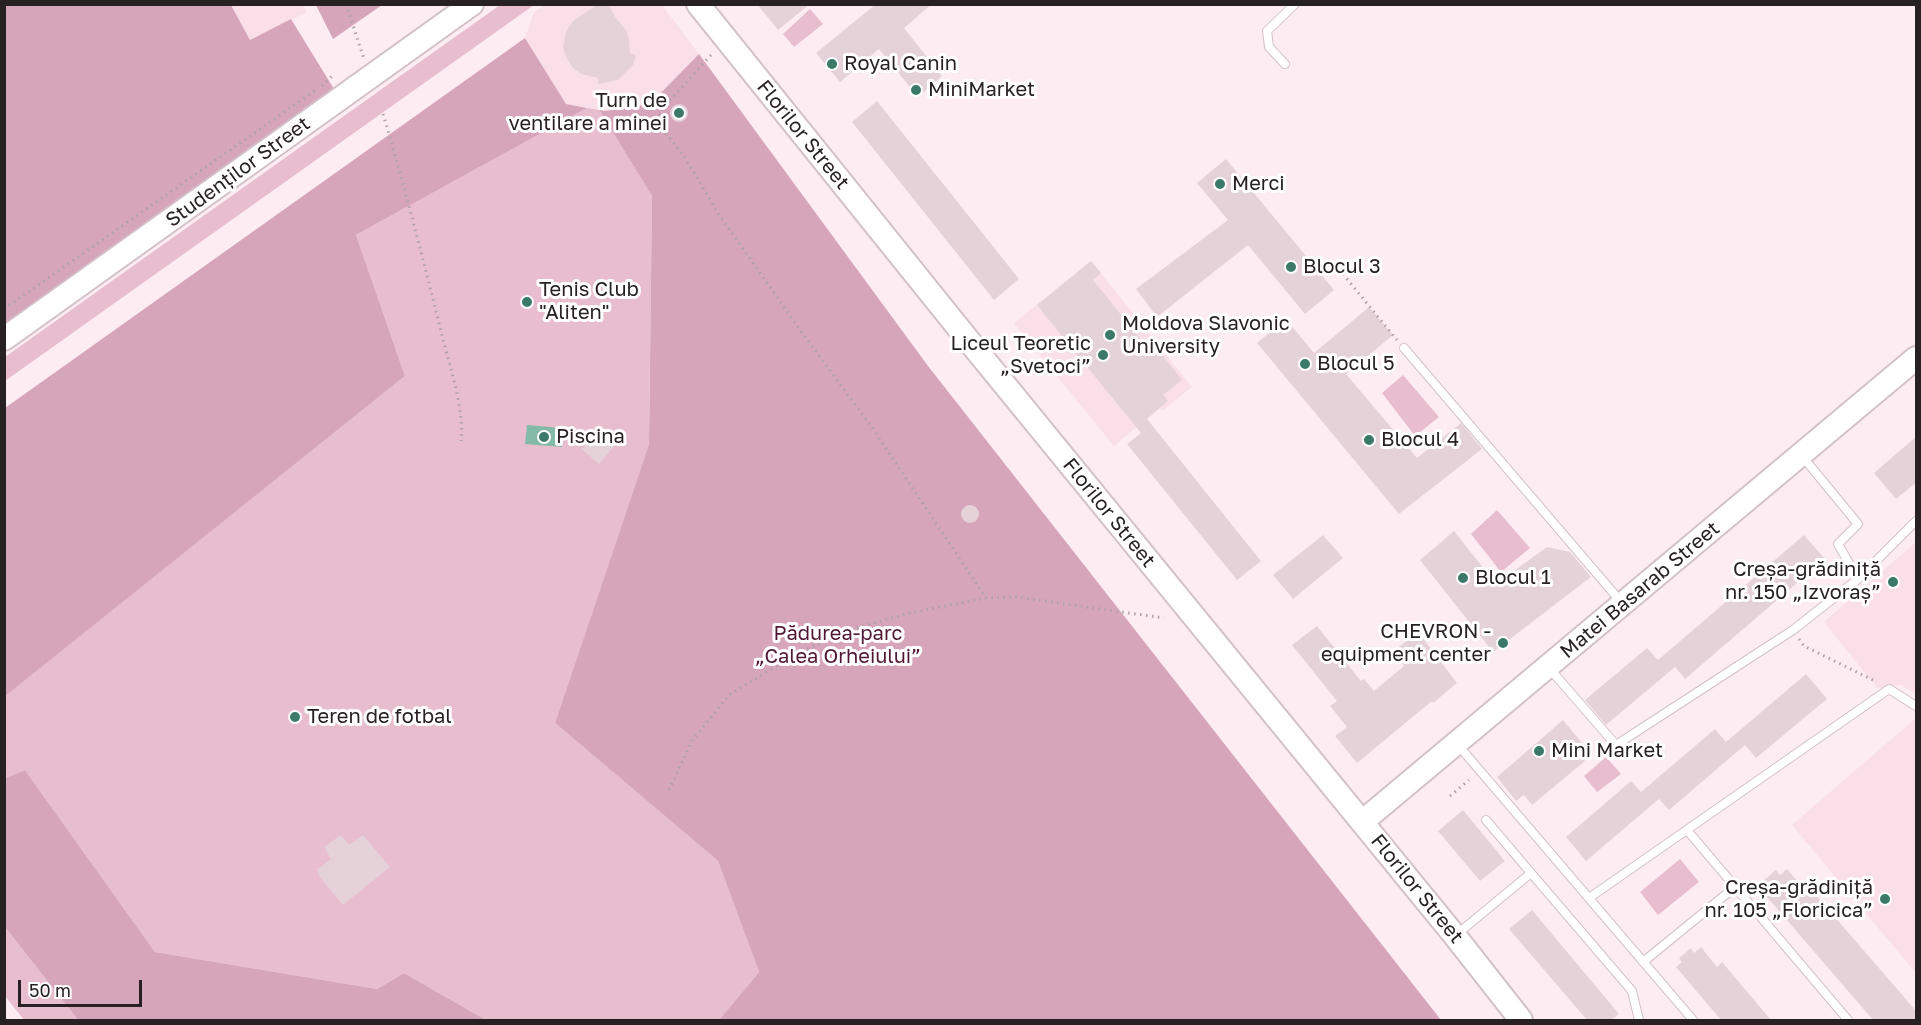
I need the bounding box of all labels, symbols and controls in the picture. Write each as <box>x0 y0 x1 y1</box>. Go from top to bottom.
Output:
place label: Royal Canin <box>844 52 957 76</box>
marker: Royal Canin <box>825 57 839 71</box>
street label: Florilor Street <box>752 76 854 194</box>
place label: MiniMarket <box>928 78 1035 102</box>
marker: MiniMarket <box>909 83 923 97</box>
place label: Turn de ventilare a minei <box>509 89 667 136</box>
marker: Turn de ventilare a minei <box>672 106 686 120</box>
street label: Studenților Street <box>161 112 315 232</box>
place label: Merci <box>1232 172 1285 196</box>
marker: Merci <box>1213 177 1227 191</box>
place label: Blocul 3 <box>1303 255 1381 279</box>
marker: Blocul 3 <box>1284 260 1298 274</box>
place label: Tenis Club "Aliten" <box>539 278 639 325</box>
marker: Tenis Club "Aliten" <box>520 295 534 309</box>
place label: Moldova Slavonic University <box>1122 312 1290 359</box>
marker: Moldova Slavonic University <box>1103 328 1117 342</box>
place label: Liceul Teoretic „Svetoci” <box>951 332 1091 379</box>
marker: Liceul Teoretic „Svetoci” <box>1096 348 1110 362</box>
place label: Blocul 5 <box>1317 352 1395 376</box>
marker: Blocul 5 <box>1298 357 1312 371</box>
place label: Piscina <box>556 425 625 449</box>
place label: Blocul 4 <box>1381 428 1459 452</box>
marker: Piscina <box>537 430 551 444</box>
marker: Blocul 4 <box>1362 433 1376 447</box>
street label: Florilor Street <box>1058 454 1160 572</box>
street label: Matei Basarab Street <box>1556 516 1724 664</box>
place label: Creșa-grădiniță nr. 150 „Izvoraș” <box>1725 558 1881 605</box>
place label: Blocul 1 <box>1475 566 1551 590</box>
marker: Blocul 1 <box>1456 571 1470 585</box>
marker: Creșa-grădiniță nr. 150 „Izvoraș” <box>1886 575 1900 589</box>
place label: CHEVRON - equipment center <box>1321 620 1491 667</box>
park label: Pădurea-parc „Calea Orheiului” <box>755 622 921 669</box>
marker: CHEVRON - equipment center <box>1496 636 1510 650</box>
place label: Teren de fotbal <box>307 705 452 729</box>
marker: Teren de fotbal <box>288 710 302 724</box>
place label: Mini Market <box>1551 739 1663 763</box>
marker: Mini Market <box>1532 744 1546 758</box>
street label: Florilor Street <box>1366 830 1468 948</box>
place label: Creșa-grădiniță nr. 105 „Floricica” <box>1704 876 1873 923</box>
marker: Creșa-grădiniță nr. 105 „Floricica” <box>1878 892 1892 906</box>
scale bar <box>21 968 146 1006</box>
text: 50 m <box>29 979 71 1001</box>

